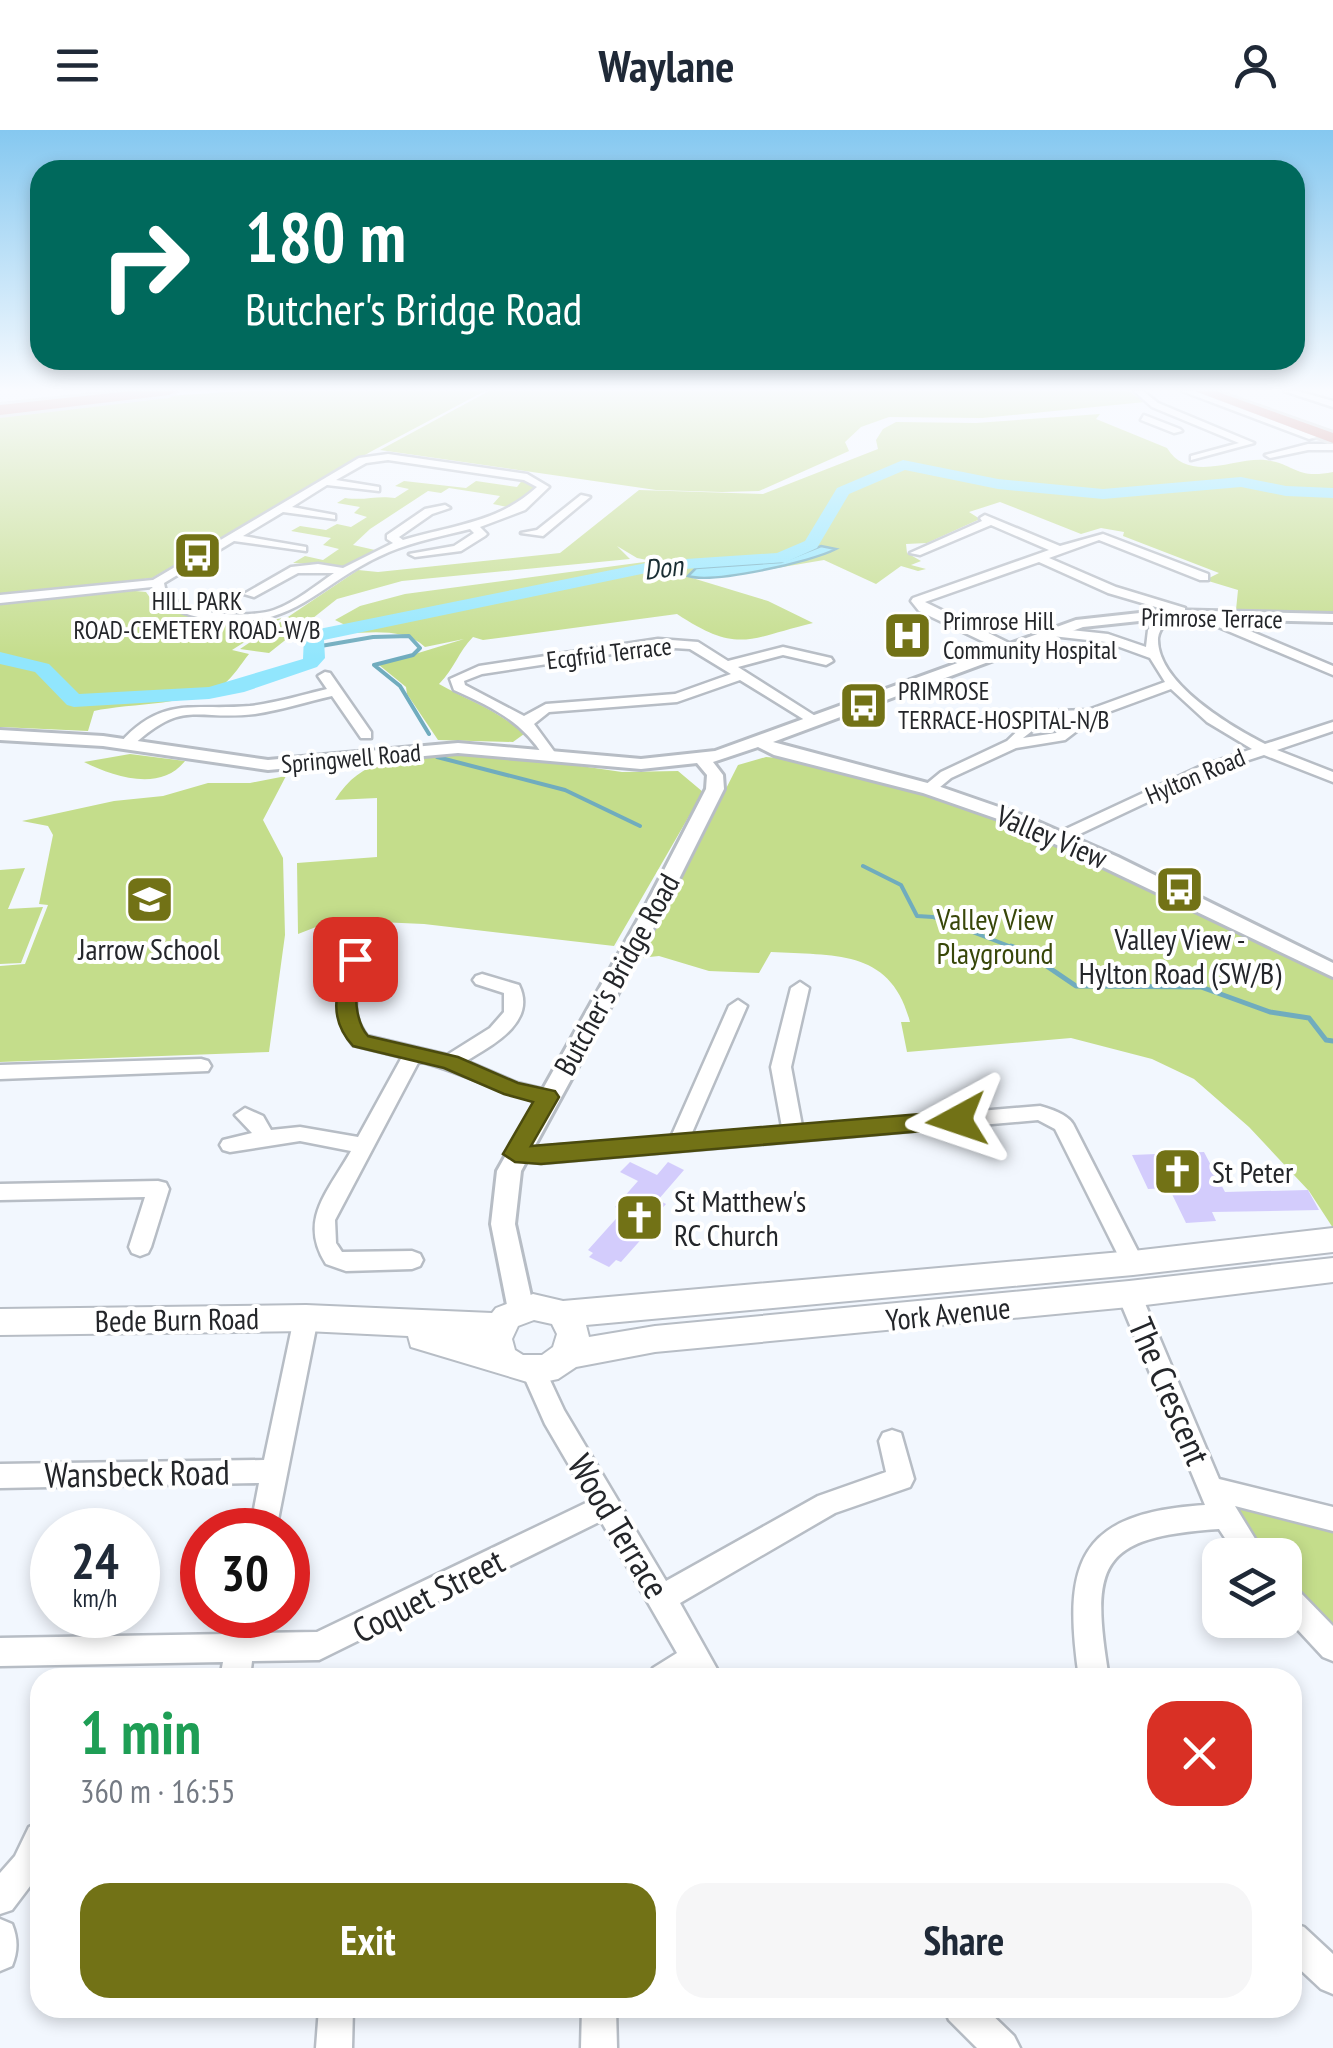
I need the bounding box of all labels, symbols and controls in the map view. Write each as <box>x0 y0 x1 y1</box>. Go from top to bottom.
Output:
text: Waylane <box>599 36 735 94</box>
icon: menu <box>50 38 105 93</box>
icon: person <box>1228 38 1283 93</box>
text: 180 m <box>245 191 406 281</box>
icon: right <box>80 200 210 330</box>
text: Butcher's Bridge Road <box>245 279 582 337</box>
bus stop icon: HILL PARK ROAD-CEMETERY ROAD-W/B <box>171 529 223 581</box>
water label: Don <box>641 546 686 588</box>
place label: HILL PARK ROAD-CEMETERY ROAD-W/B <box>73 585 321 646</box>
street label: Primrose Terrace <box>1141 601 1283 635</box>
place label: Primrose Hill Community Hospital <box>943 605 1117 666</box>
hospital icon: Primrose Hill Community Hospital <box>882 609 934 661</box>
street label: Ecgfrid Terrace <box>545 629 673 677</box>
place label: PRIMROSE TERRACE-HOSPITAL-N/B <box>898 675 1109 736</box>
bus stop icon: PRIMROSE TERRACE-HOSPITAL-N/B <box>837 679 889 731</box>
street label: Springwell Road <box>280 736 422 780</box>
street label: Hylton Road <box>1140 741 1250 811</box>
street label: Valley View <box>990 795 1114 877</box>
bus stop icon: Valley View - Hylton Road (SW/B) <box>1154 863 1206 915</box>
street label: Butcher's Bridge Road <box>544 866 688 1082</box>
school or university icon: Jarrow School <box>123 873 175 925</box>
park label: Valley View Playground <box>936 899 1054 972</box>
pin <box>313 917 398 1002</box>
place label: Valley View - Hylton Road (SW/B) <box>1079 919 1281 992</box>
place label: Jarrow School <box>77 929 220 968</box>
icon: arrive <box>328 932 383 987</box>
position arrow <box>905 1068 1009 1172</box>
church icon: St Peter <box>1151 1145 1203 1197</box>
place label: St Peter <box>1212 1152 1294 1191</box>
place label: St Matthew's RC Church <box>674 1181 806 1254</box>
church icon: St Matthew's RC Church <box>613 1191 665 1243</box>
street label: York Avenue <box>884 1287 1012 1339</box>
street label: Bede Burn Road <box>95 1298 259 1340</box>
street label: The Crescent <box>1118 1310 1222 1472</box>
street label: Wood Terrace <box>558 1446 680 1606</box>
street label: Wansbeck Road <box>44 1448 230 1498</box>
speed limit sign: 30 <box>180 1508 310 1638</box>
text: 24 <box>71 1528 119 1593</box>
street label: Coquet Street <box>344 1537 512 1653</box>
map controls <box>1202 1538 1302 1638</box>
button: layers <box>1202 1538 1302 1638</box>
text: km/h <box>73 1582 117 1614</box>
text: 1 min <box>80 1693 201 1771</box>
button: close <box>1147 1701 1252 1806</box>
text: 360 m · 16:55 <box>80 1770 235 1812</box>
button: Exit <box>80 1883 656 1998</box>
button: Share <box>676 1883 1252 1998</box>

